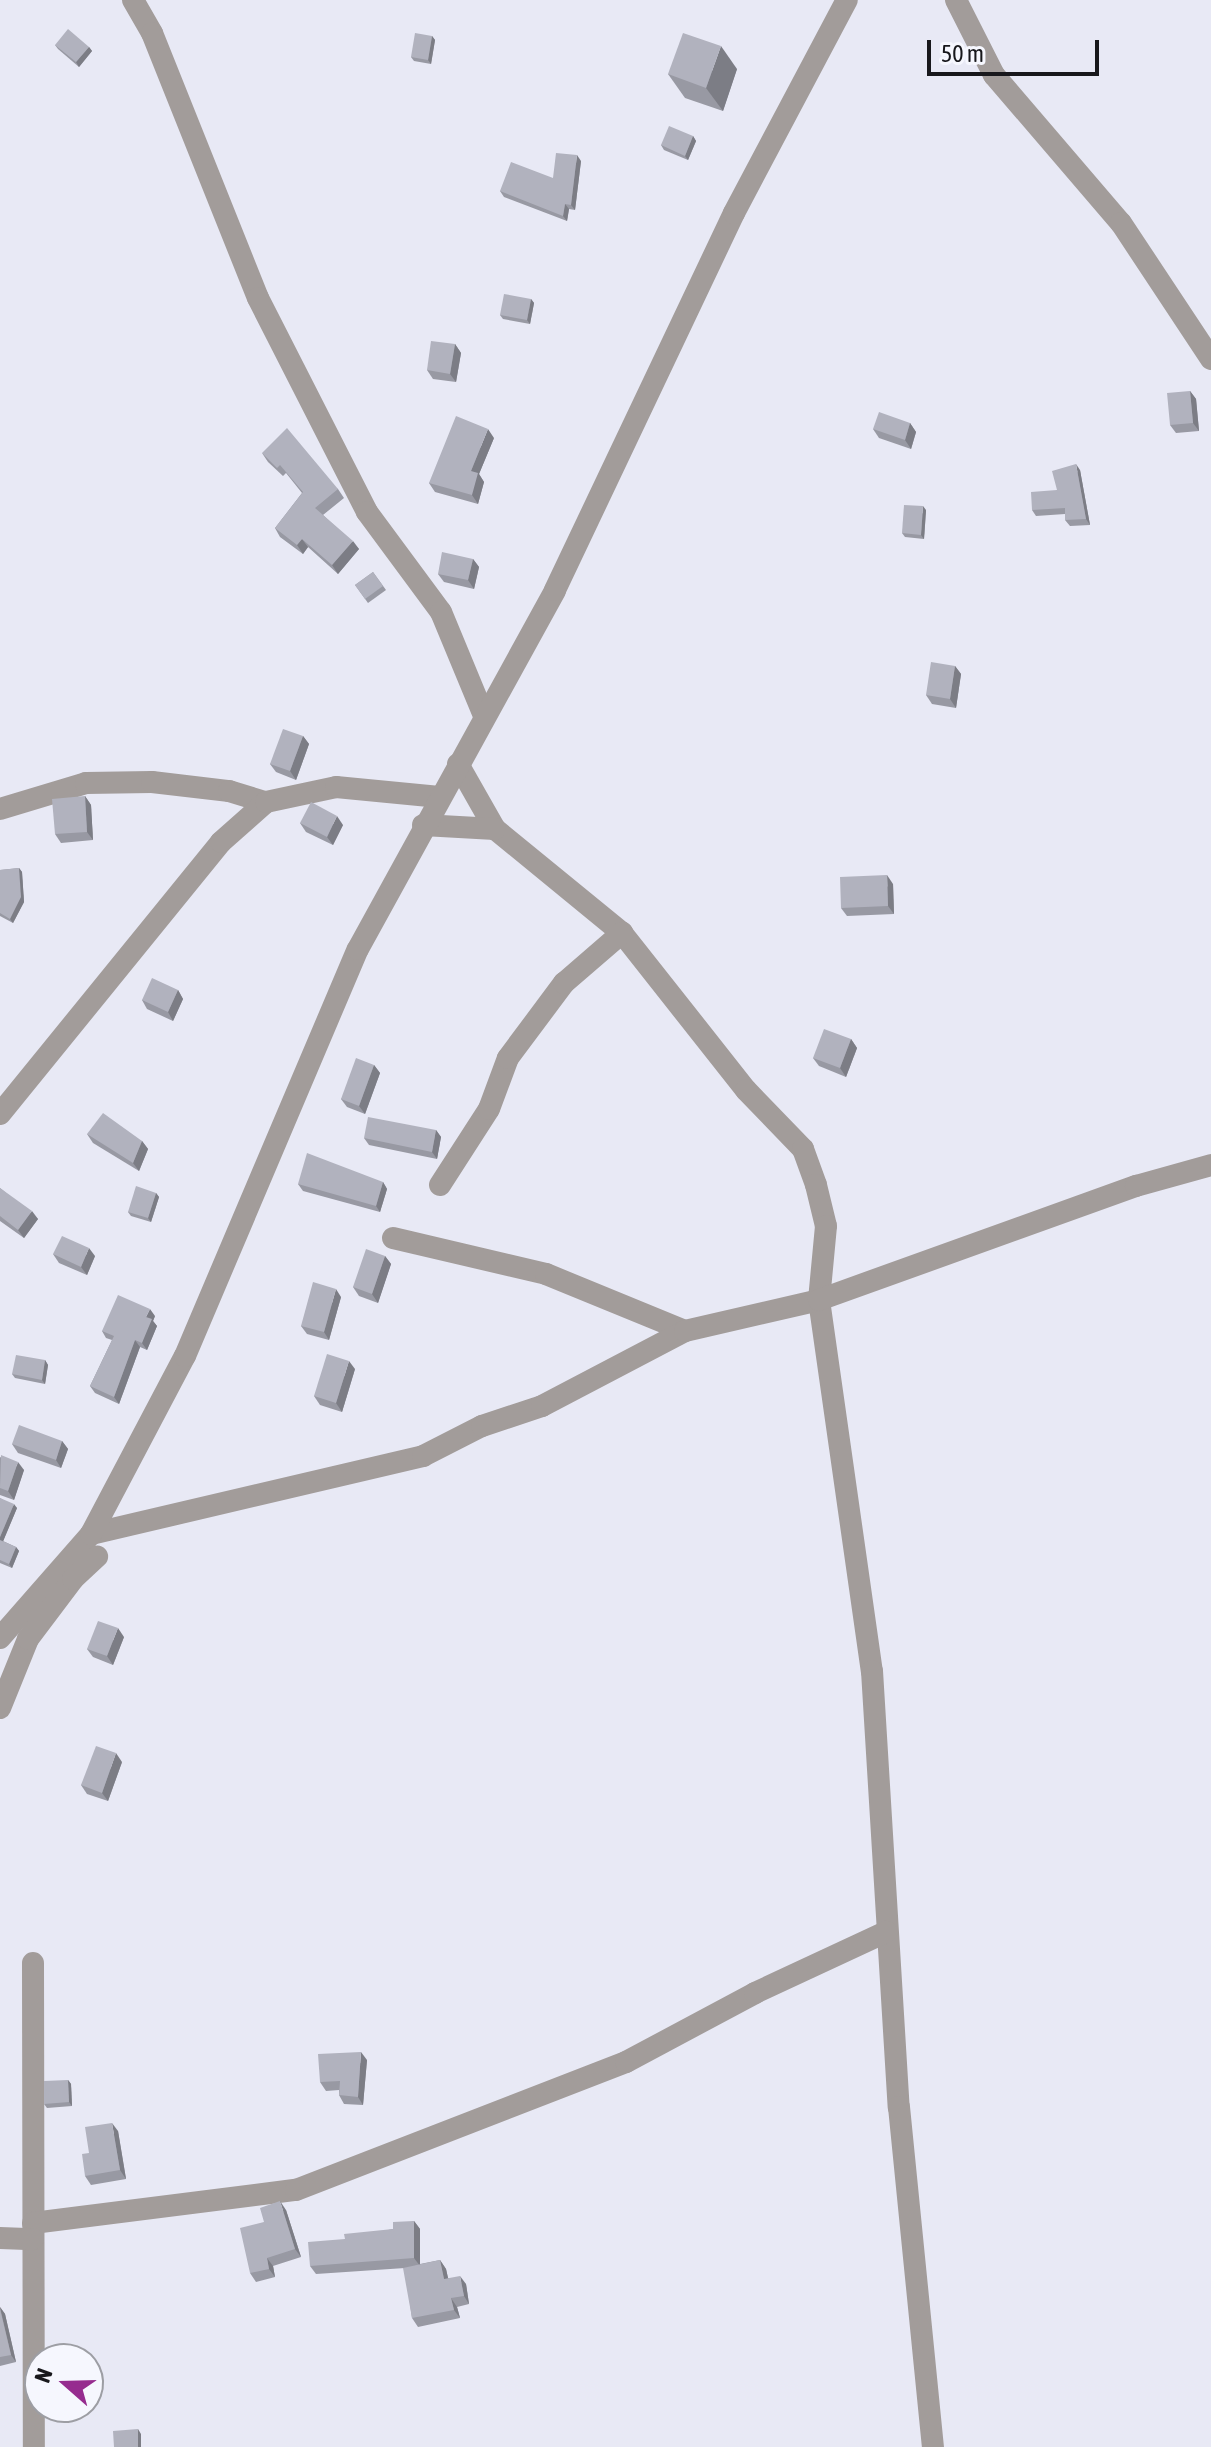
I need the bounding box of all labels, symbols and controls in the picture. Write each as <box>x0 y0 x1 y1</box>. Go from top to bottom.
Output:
scale bar <box>931 24 1103 74</box>
text: 50 m <box>941 40 984 67</box>
north arrow <box>24 2343 104 2423</box>
text: N <box>29 2365 58 2386</box>

